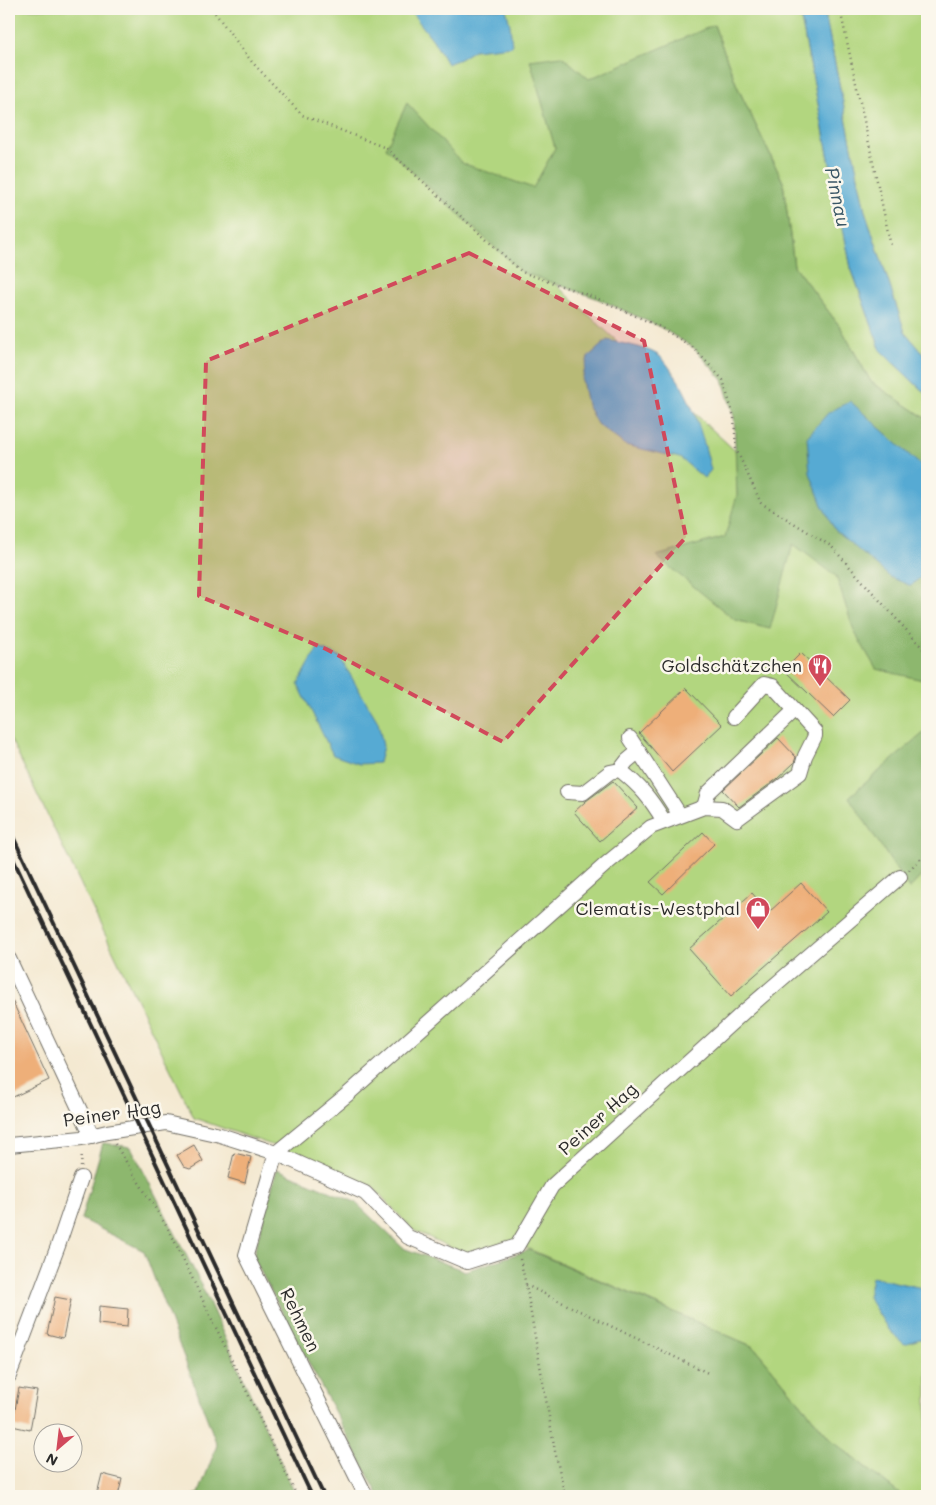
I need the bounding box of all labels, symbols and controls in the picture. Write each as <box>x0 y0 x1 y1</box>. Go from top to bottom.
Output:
water label: Pinnau <box>820 165 857 229</box>
place label: Goldschätzchen <box>662 653 802 677</box>
restaurant icon: Goldschätzchen <box>807 653 833 687</box>
place label: Clematis-Westphal <box>576 896 740 920</box>
shop icon: Clematis-Westphal <box>745 896 771 930</box>
street label: Peiner Hag <box>553 1077 642 1160</box>
street label: Peiner Hag <box>62 1094 162 1132</box>
street label: Rehmen <box>275 1284 327 1356</box>
north arrow <box>32 1422 82 1472</box>
text: N <box>43 1449 61 1471</box>

